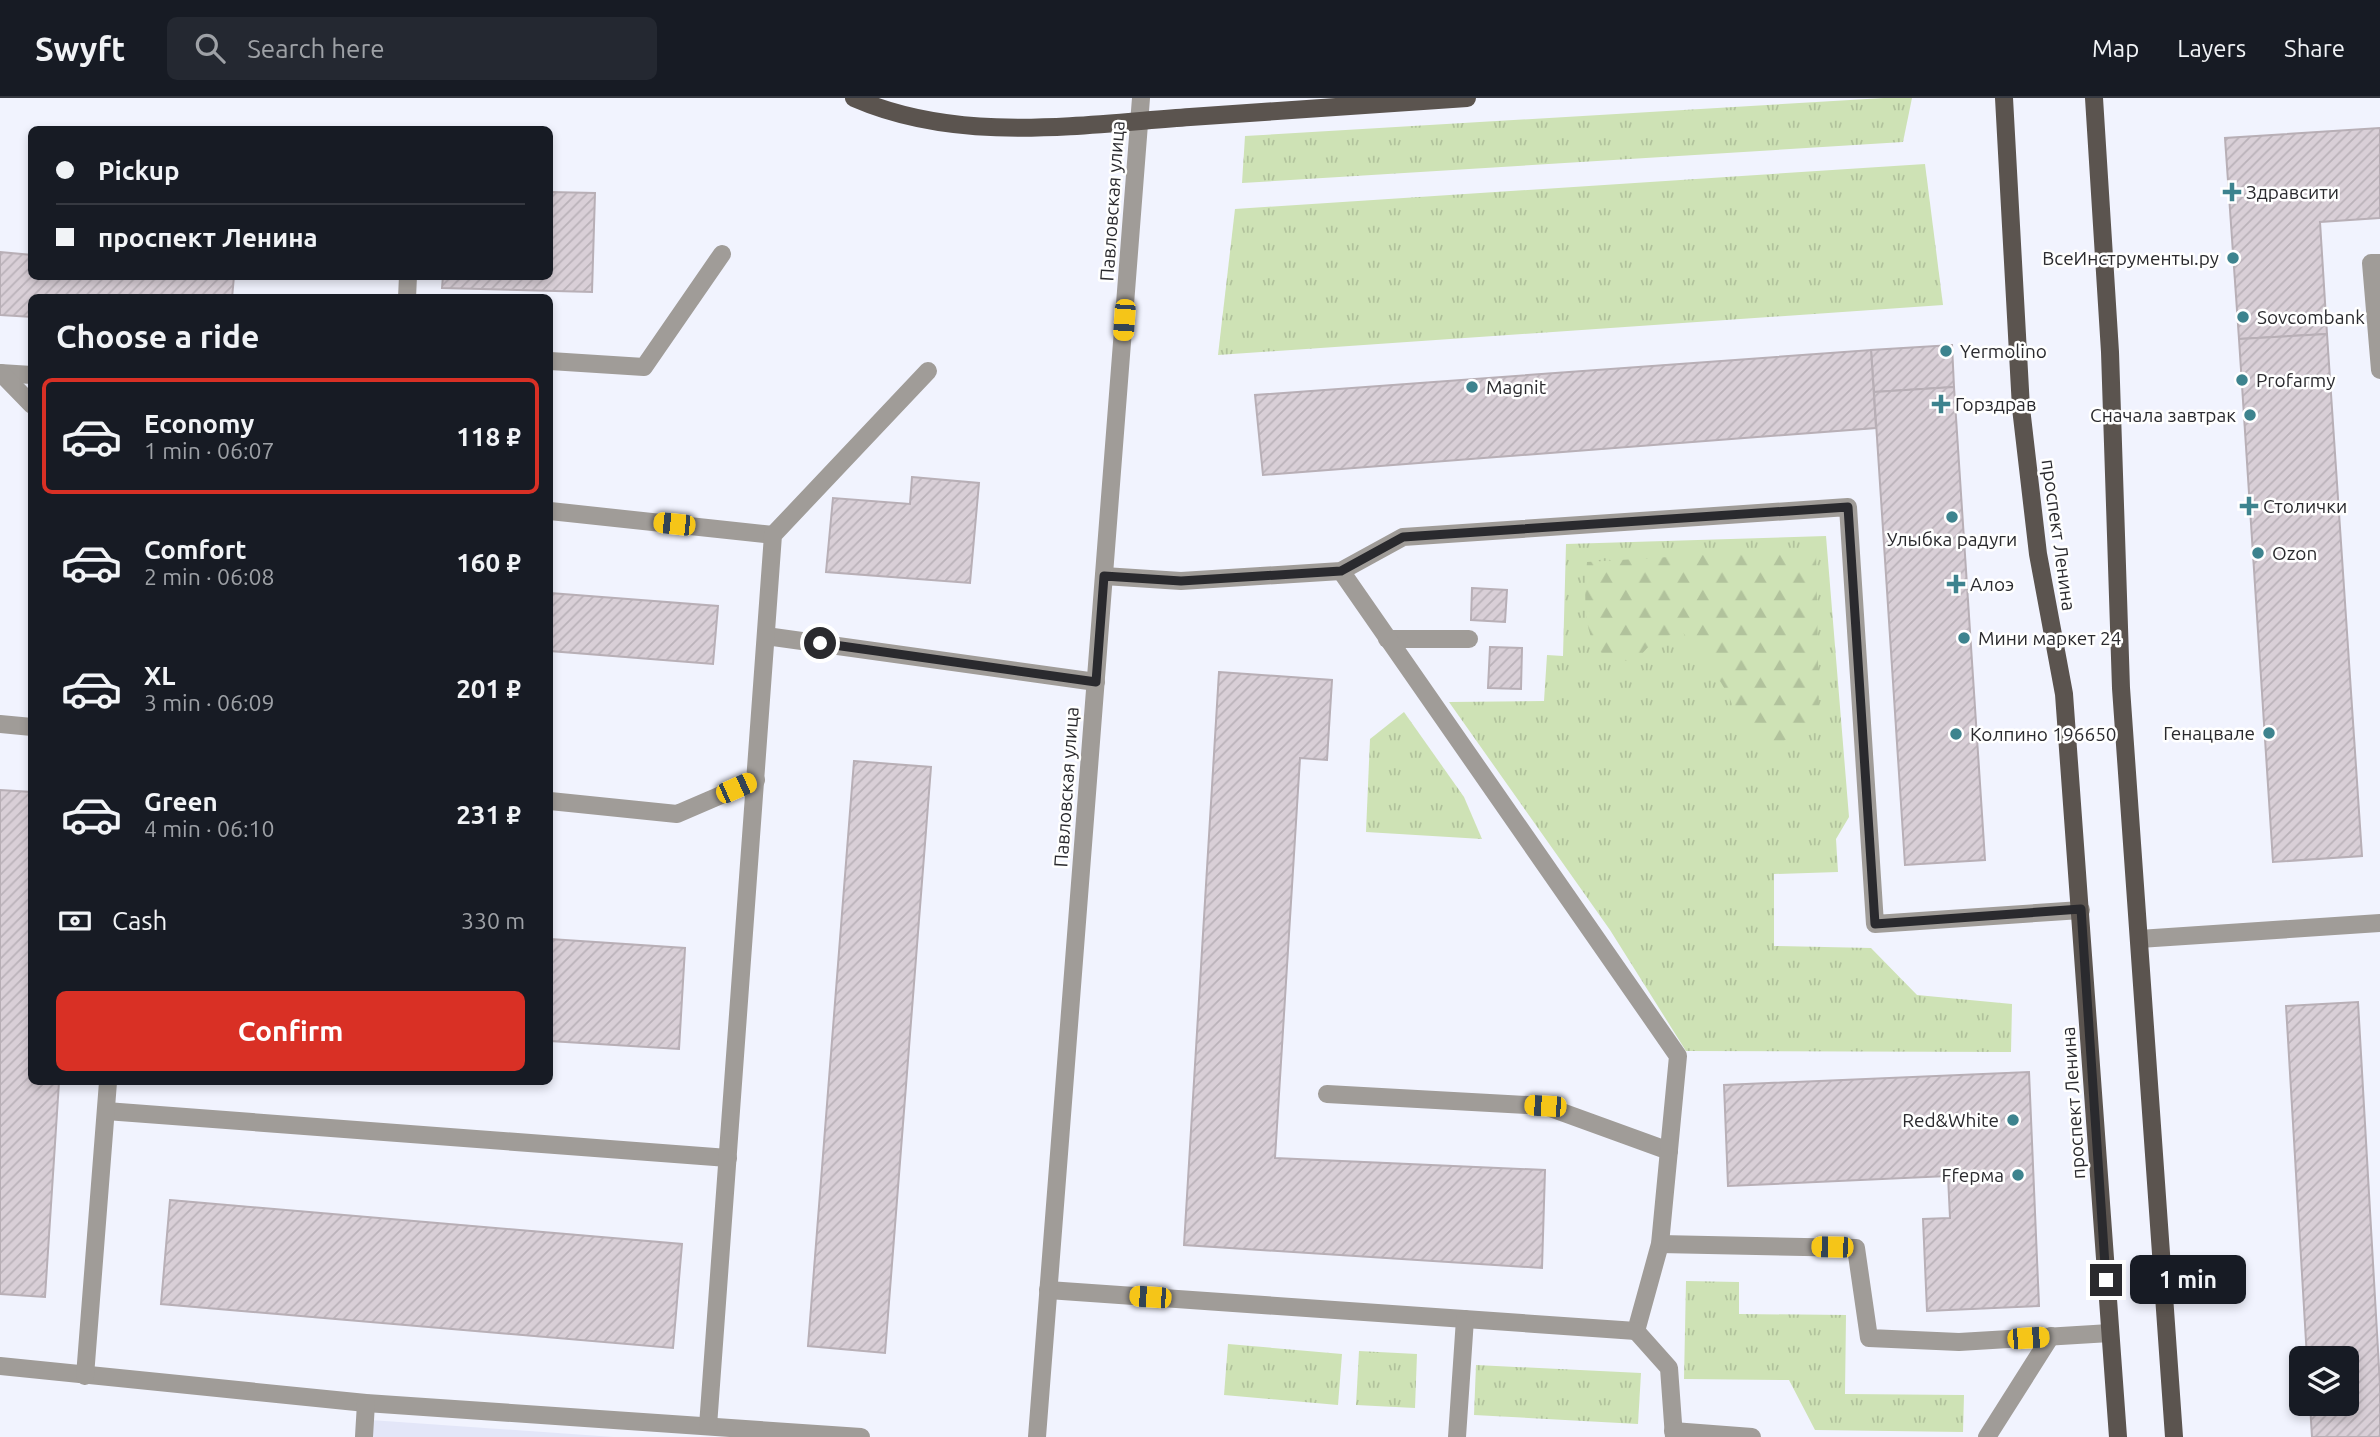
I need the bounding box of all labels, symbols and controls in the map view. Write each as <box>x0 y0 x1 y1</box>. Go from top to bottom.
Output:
search box <box>167 17 657 80</box>
icon: search <box>191 29 229 67</box>
text: Swyft <box>35 30 125 67</box>
text: Search here <box>247 34 385 63</box>
text: Map <box>2092 35 2139 62</box>
text: Layers <box>2177 35 2246 62</box>
text: Share <box>2284 35 2345 62</box>
street label: Павловская улица <box>1095 120 1129 282</box>
text: Pickup <box>98 156 180 185</box>
place label: Здравсити <box>2246 181 2339 203</box>
marker: Здравсити <box>2224 184 2240 200</box>
text: проспект Ленина <box>98 223 318 252</box>
place label: ВсеИнструменты.ру <box>2042 247 2219 269</box>
marker: ВсеИнструменты.ру <box>2225 250 2241 266</box>
car <box>1113 298 1136 342</box>
place label: Sovcombank <box>2257 306 2365 328</box>
marker: Sovcombank <box>2235 309 2251 325</box>
text: Choose a ride <box>56 318 259 354</box>
place label: Yermolino <box>1960 340 2047 362</box>
marker: Yermolino <box>1938 343 1954 359</box>
place label: Profarmy <box>2256 369 2335 391</box>
marker: Profarmy <box>2234 372 2250 388</box>
place label: Magnit <box>1486 376 1547 398</box>
marker: Magnit <box>1464 379 1480 395</box>
place label: Горздрав <box>1955 393 2036 415</box>
marker: Горздрав <box>1933 396 1949 412</box>
place label: Сначала завтрак <box>2090 404 2236 426</box>
icon: car <box>60 405 123 468</box>
marker: Сначала завтрак <box>2242 407 2258 423</box>
text: Economy <box>144 409 254 438</box>
text: 118 ₽ <box>456 422 521 451</box>
text: 1 min · 06:07 <box>144 438 275 463</box>
street label: проспект Ленина <box>2037 458 2081 612</box>
place label: Столички <box>2263 495 2347 517</box>
marker: Столички <box>2241 498 2257 514</box>
marker: Улыбка радуги <box>1944 509 1960 525</box>
car <box>653 511 696 537</box>
place label: Улыбка радуги <box>1887 528 2017 550</box>
icon: car <box>60 531 123 594</box>
text: Comfort <box>144 535 247 564</box>
place label: Ozon <box>2272 542 2317 564</box>
marker: Ozon <box>2250 545 2266 561</box>
text: 160 ₽ <box>456 548 521 577</box>
text: 2 min · 06:08 <box>144 564 275 589</box>
place label: Алоэ <box>1970 573 2014 595</box>
marker: Алоэ <box>1948 576 1964 592</box>
route start <box>804 627 836 659</box>
place label: Мини маркет 24 <box>1978 627 2121 649</box>
marker: Мини маркет 24 <box>1956 630 1972 646</box>
icon: car <box>60 657 123 720</box>
text: XL <box>144 661 175 690</box>
text: 201 ₽ <box>456 674 521 703</box>
text: 3 min · 06:09 <box>144 690 275 715</box>
street label: Павловская улица <box>1049 706 1083 868</box>
place label: Генацвале <box>2163 722 2255 744</box>
place label: Колпино 196650 <box>1970 723 2117 745</box>
marker: Генацвале <box>2261 725 2277 741</box>
marker: Колпино 196650 <box>1948 726 1964 742</box>
car <box>713 770 760 806</box>
icon: car <box>60 783 123 846</box>
text: Green <box>144 787 218 816</box>
text: 231 ₽ <box>456 800 521 829</box>
text: 4 min · 06:10 <box>144 816 275 841</box>
icon: cash <box>56 902 94 940</box>
text: Cash <box>112 906 167 935</box>
text: 330 m <box>461 908 525 933</box>
button: Confirm <box>56 991 525 1071</box>
street label: проспект Ленина <box>2057 1026 2089 1180</box>
car <box>1524 1094 1567 1118</box>
place label: Red&White <box>1902 1109 1999 1131</box>
marker: Red&White <box>2005 1112 2021 1128</box>
place label: Ffерма <box>1942 1164 2004 1186</box>
marker: Ffерма <box>2010 1167 2026 1183</box>
car <box>1811 1236 1854 1258</box>
callout: 1 min <box>2130 1256 2246 1304</box>
route end <box>2090 1264 2122 1296</box>
text: 1 min <box>2159 1267 2217 1292</box>
car <box>1129 1285 1172 1309</box>
car <box>2007 1326 2050 1350</box>
map controls <box>2289 1346 2359 1416</box>
button: layers <box>2289 1346 2359 1416</box>

